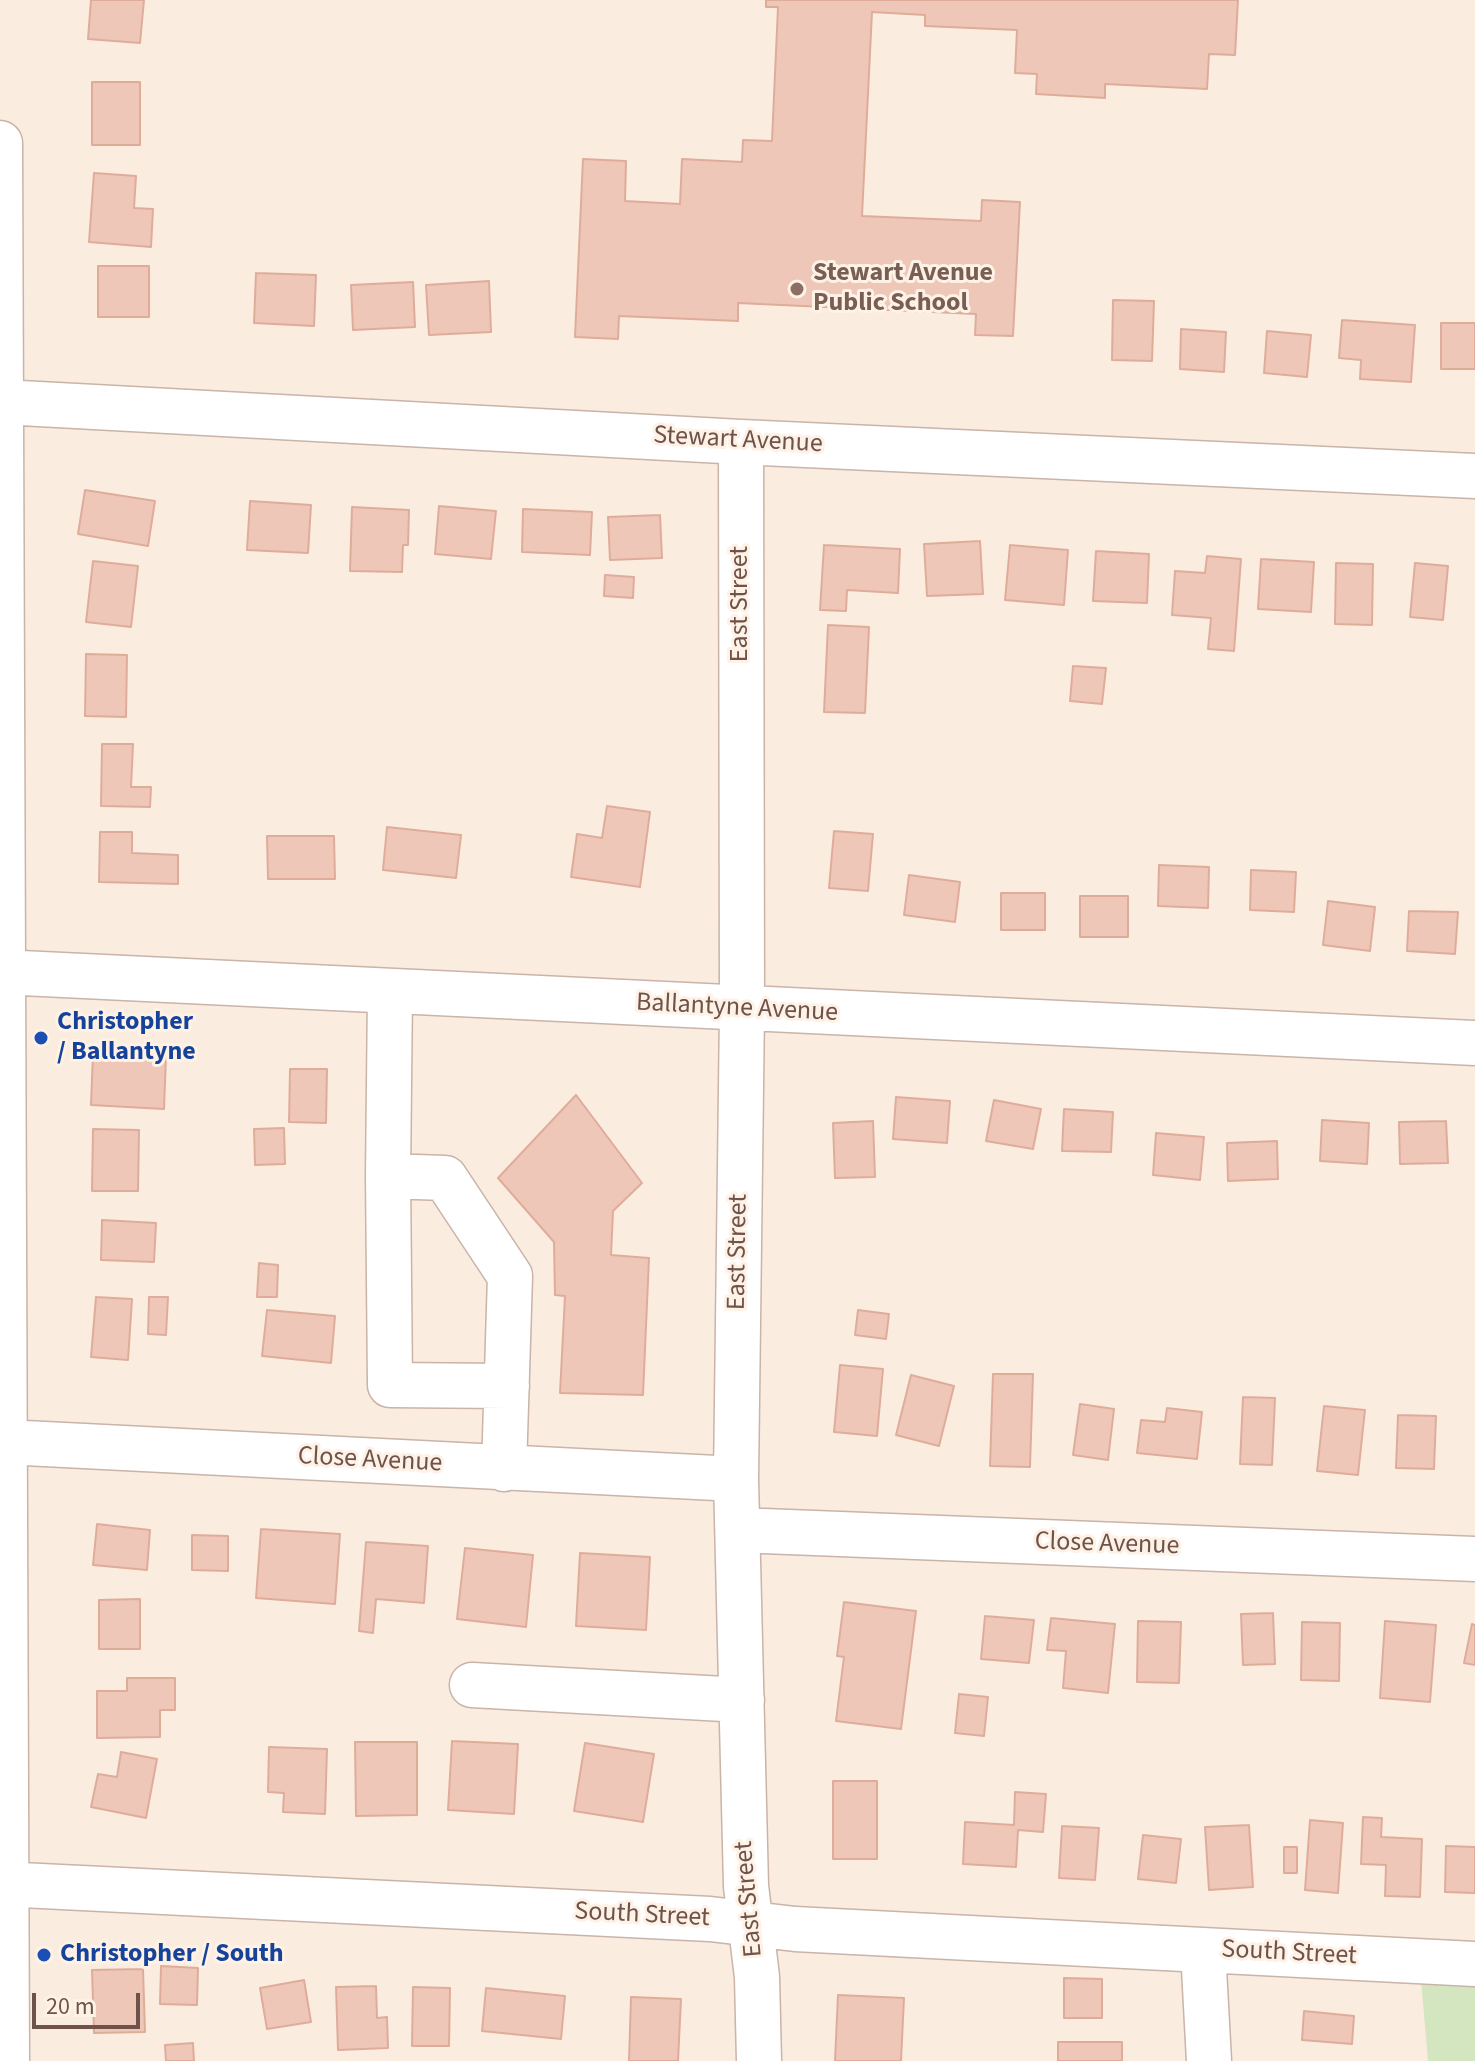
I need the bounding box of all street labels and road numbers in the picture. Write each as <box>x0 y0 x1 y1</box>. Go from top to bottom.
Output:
street label: Stewart Avenue <box>653 421 823 461</box>
street label: East Street <box>725 546 757 662</box>
street label: Ballantyne Avenue <box>635 988 839 1030</box>
street label: East Street <box>722 1194 756 1310</box>
street label: Close Avenue <box>297 1442 443 1480</box>
street label: Close Avenue <box>1034 1527 1180 1563</box>
street label: East Street <box>729 1840 771 1958</box>
street label: South Street <box>574 1897 710 1935</box>
street label: South Street <box>1221 1935 1357 1973</box>

